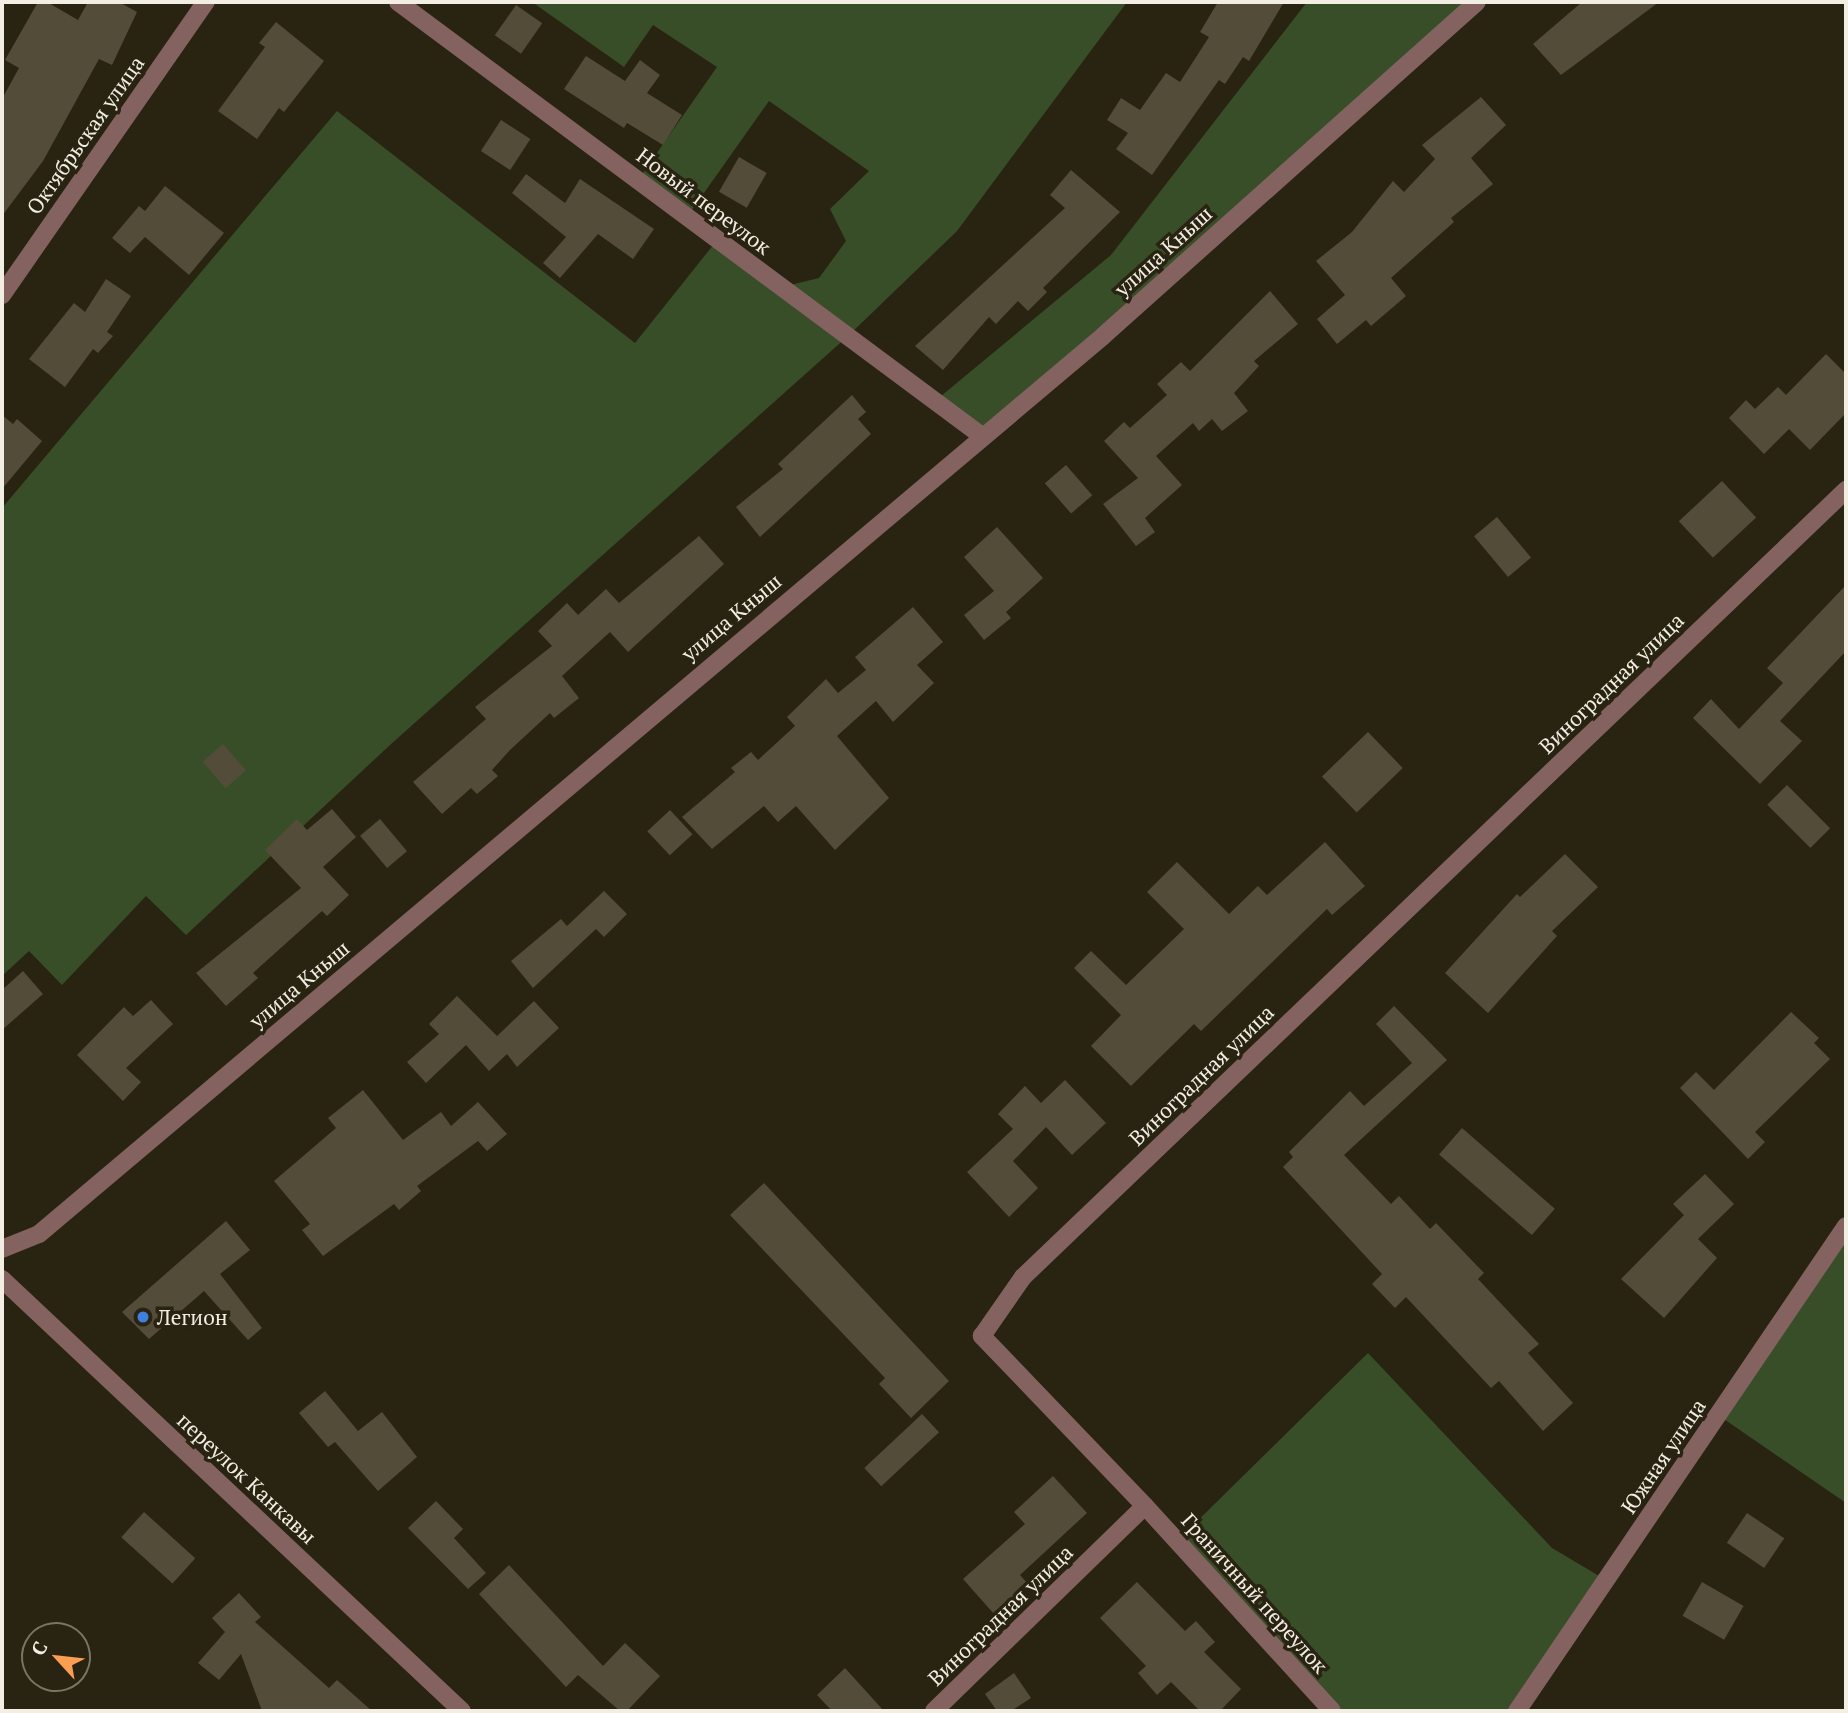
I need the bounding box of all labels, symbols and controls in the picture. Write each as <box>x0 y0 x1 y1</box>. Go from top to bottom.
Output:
street label: Октябрьская улица <box>21 51 149 219</box>
street label: Новый переулок <box>632 142 776 260</box>
street label: улица Кныш <box>1109 201 1217 301</box>
street label: улица Кныш <box>676 568 786 666</box>
street label: Виноградная улица <box>1533 607 1689 759</box>
street label: улица Кныш <box>244 935 354 1033</box>
street label: Виноградная улица <box>1123 999 1279 1151</box>
place label: Легион <box>157 1304 228 1330</box>
marker: Легион <box>135 1309 151 1325</box>
street label: Южная улица <box>1615 1394 1711 1518</box>
street label: переулок Канкавы <box>172 1407 322 1549</box>
street label: Граничный переулок <box>1177 1508 1333 1678</box>
street label: Виноградная улица <box>922 1539 1078 1691</box>
north arrow <box>21 1622 91 1692</box>
text: С <box>25 1637 53 1659</box>

